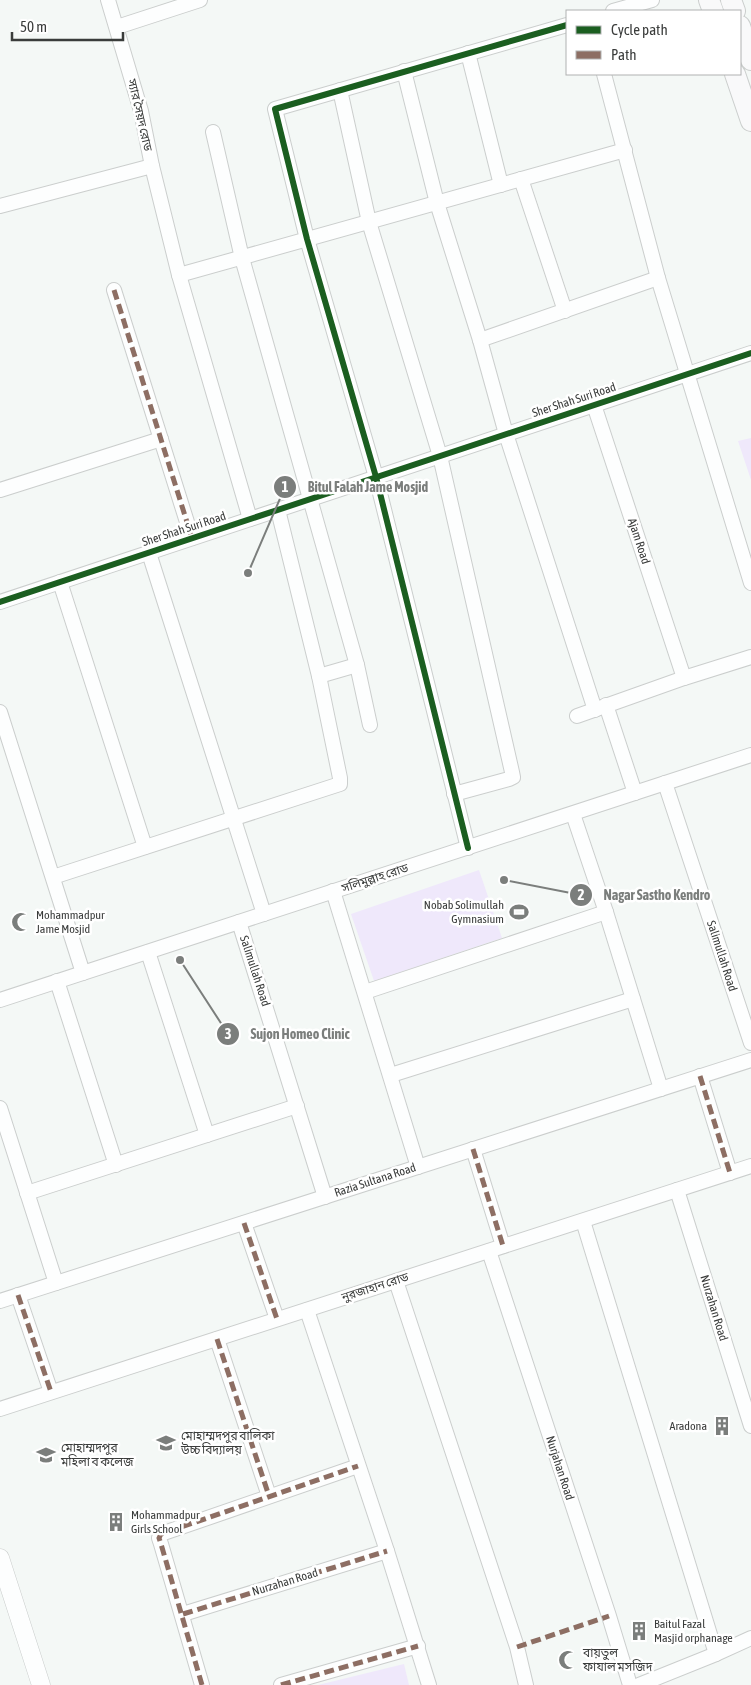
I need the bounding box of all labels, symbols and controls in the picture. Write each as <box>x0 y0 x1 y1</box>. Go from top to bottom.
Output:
scale bar <box>12 10 124 42</box>
legend <box>566 10 741 75</box>
text: 50 m <box>20 18 47 35</box>
text: Cycle path <box>611 21 668 38</box>
text: Path <box>611 46 637 63</box>
street label: স্যার সৈয়দ রোড <box>125 76 156 153</box>
street label: Sher Shah Suri Road <box>530 380 618 420</box>
callout: Bitul Falah Jame Mosjid <box>272 472 438 501</box>
text: 1 <box>281 478 289 495</box>
text: Bitul Falah Jame Mosjid <box>308 479 429 495</box>
street label: Sher Shah Suri Road <box>140 509 228 549</box>
street label: Ajam Road <box>625 516 653 566</box>
street label: সলিমুল্লাহ রোড <box>339 860 411 897</box>
callout: Nagar Sastho Kendro <box>569 881 720 910</box>
text: 2 <box>577 886 585 903</box>
text: Nagar Sastho Kendro <box>604 887 711 903</box>
place label: Nobab Solimullah Gymnasium <box>424 898 504 926</box>
sports icon: Nobab Solimullah Gymnasium <box>508 901 530 923</box>
place label: Mohammadpur Jame Mosjid <box>36 908 105 936</box>
mosque icon: Mohammadpur Jame Mosjid <box>10 911 32 933</box>
street label: Salimullah Road <box>704 919 740 993</box>
street label: Salimullah Road <box>237 934 273 1008</box>
callout: Sujon Homeo Clinic <box>216 1019 360 1048</box>
text: 3 <box>224 1025 232 1042</box>
text: Sujon Homeo Clinic <box>250 1026 350 1042</box>
street label: Razia Sultana Road <box>332 1160 418 1200</box>
street label: নুরজাহান রোড <box>339 1269 411 1306</box>
street label: Nurzahan Road <box>697 1273 731 1343</box>
building icon: Aradona <box>711 1415 733 1437</box>
place label: Aradona <box>670 1419 707 1433</box>
place label: মোহাম্মদপুর বালিকা উচ্চ বিদ্যালয় <box>180 1428 275 1457</box>
school or university icon: মোহাম্মদপুর বালিকা উচ্চ বিদ্যালয় <box>155 1432 177 1454</box>
street label: Nurjahan Road <box>543 1434 577 1502</box>
place label: মোহাম্মদপুর মহিলা ব কলেজ <box>60 1441 134 1469</box>
school or university icon: মোহাম্মদপুর মহিলা ব কলেজ <box>35 1444 57 1466</box>
place label: Mohammadpur Girls School <box>131 1508 200 1536</box>
building icon: Mohammadpur Girls School <box>105 1511 127 1533</box>
street label: Nurzahan Road <box>250 1565 320 1599</box>
place label: Baitul Fazal Masjid orphanage <box>654 1617 733 1645</box>
building icon: Baitul Fazal Masjid orphanage <box>628 1620 650 1642</box>
place label: বায়তুল ফাযাল মসজিদ <box>582 1646 653 1674</box>
mosque icon: বায়তুল ফাযাল মসজিদ <box>557 1649 579 1671</box>

